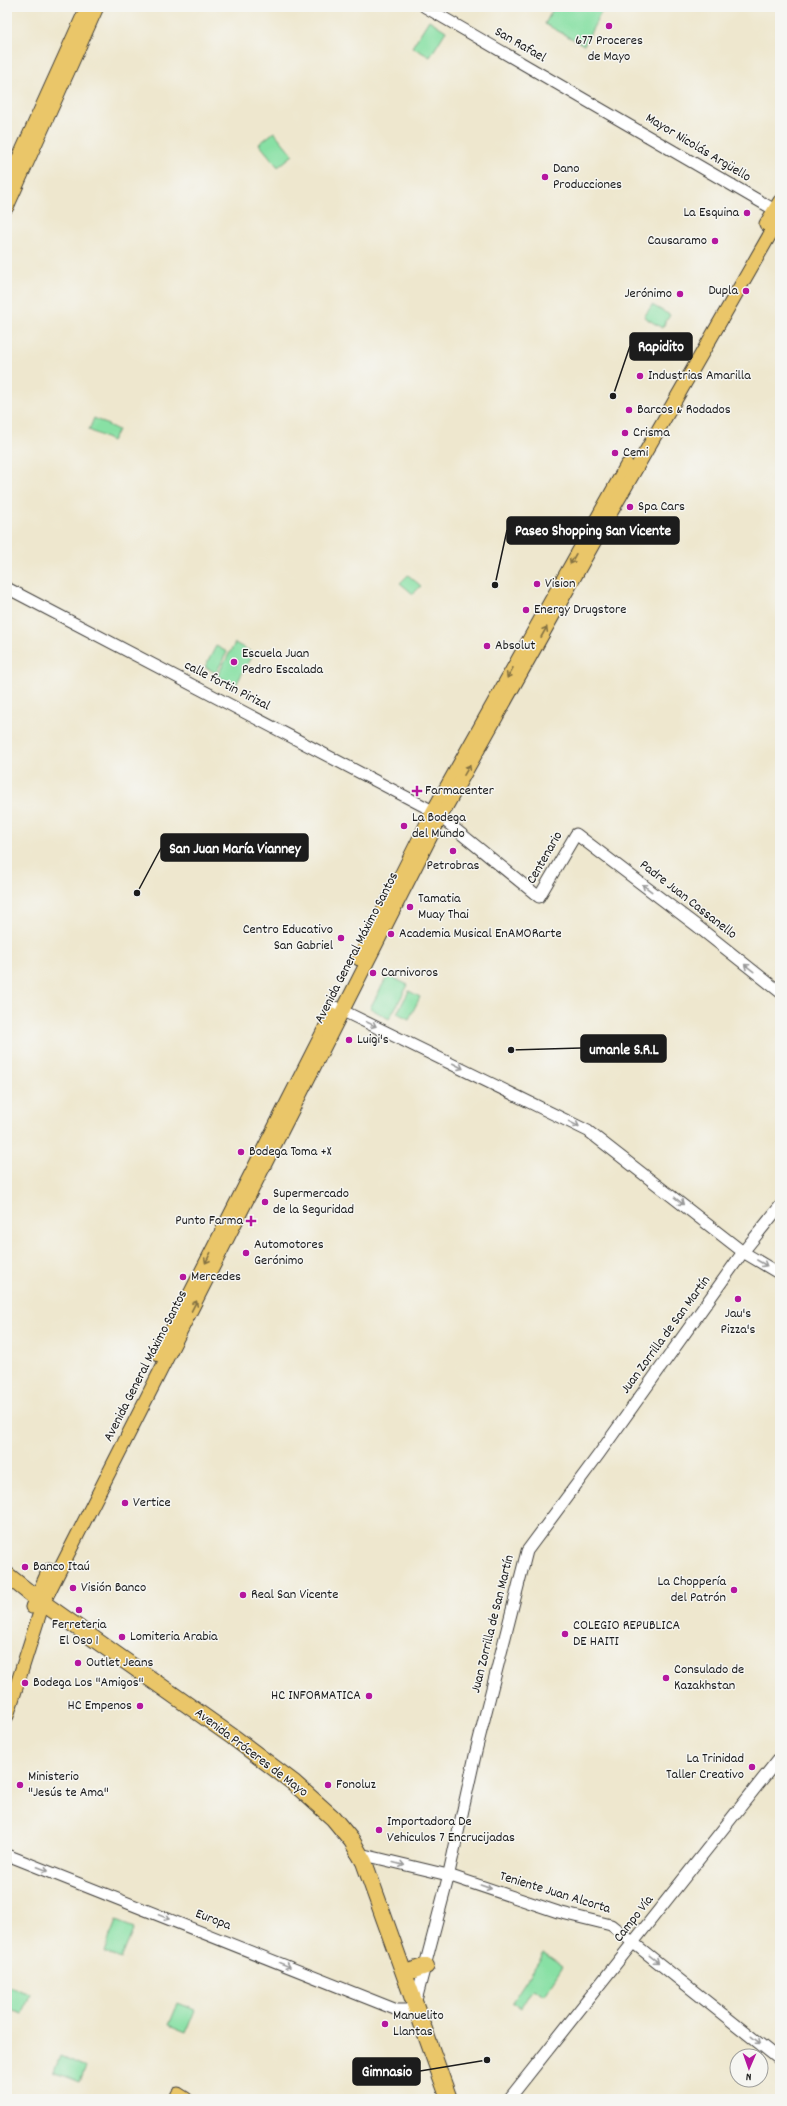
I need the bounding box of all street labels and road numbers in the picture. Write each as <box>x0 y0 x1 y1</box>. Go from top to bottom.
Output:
street label: San Rafael <box>490 22 550 68</box>
street label: Mayor Nicolás Argüello <box>641 109 755 187</box>
street label: calle fortin Pirizal <box>181 656 274 717</box>
street label: Centenario <box>522 828 568 888</box>
street label: Padre Juan Cassanello <box>635 856 741 944</box>
street label: Avenida General Máximo Santos <box>310 869 404 1027</box>
street label: Juan Zorrilla de San Martín <box>616 1272 716 1398</box>
street label: Avenida General Máximo Santos <box>99 1287 193 1445</box>
street label: Juan Zorrilla de San Martín <box>466 1553 520 1695</box>
street label: Avenida Próceres de Mayo <box>190 1704 312 1802</box>
street label: Teniente Juan Alcorta <box>497 1867 613 1920</box>
street label: Campo Vía <box>609 1891 659 1947</box>
street label: Europa <box>192 1904 234 1936</box>

